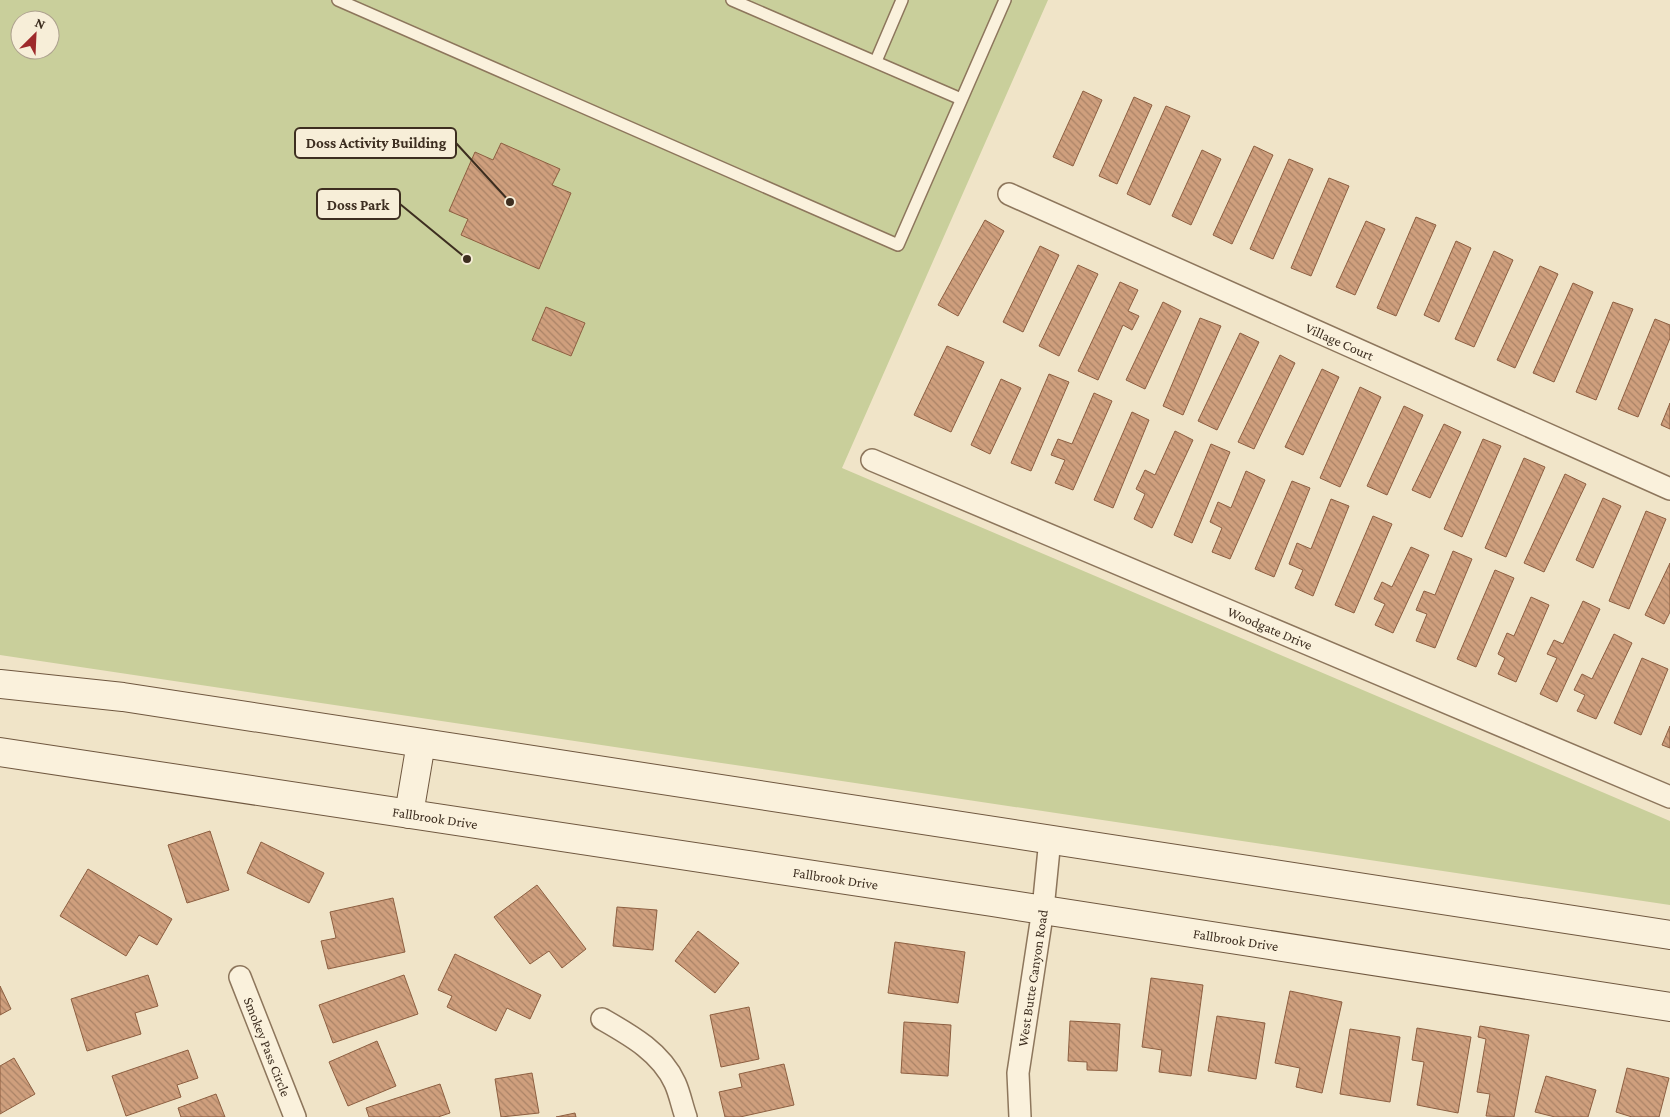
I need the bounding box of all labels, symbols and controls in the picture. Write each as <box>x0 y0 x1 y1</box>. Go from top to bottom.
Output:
north arrow <box>10 10 60 60</box>
text: N <box>33 14 48 33</box>
callout: Doss Activity Building <box>295 128 456 158</box>
text: Doss Activity Building <box>306 135 447 151</box>
callout: Doss Park <box>317 189 400 219</box>
text: Doss Park <box>327 197 390 213</box>
street label: Village Court <box>1303 319 1376 364</box>
street label: Woodgate Drive <box>1225 603 1315 653</box>
street label: Fallbrook Drive <box>391 803 479 832</box>
street label: Fallbrook Drive <box>792 864 879 893</box>
street label: West Butte Canyon Road <box>1014 908 1051 1048</box>
street label: Fallbrook Drive <box>1192 925 1280 954</box>
street label: Smokey Pass Circle <box>241 995 294 1099</box>

